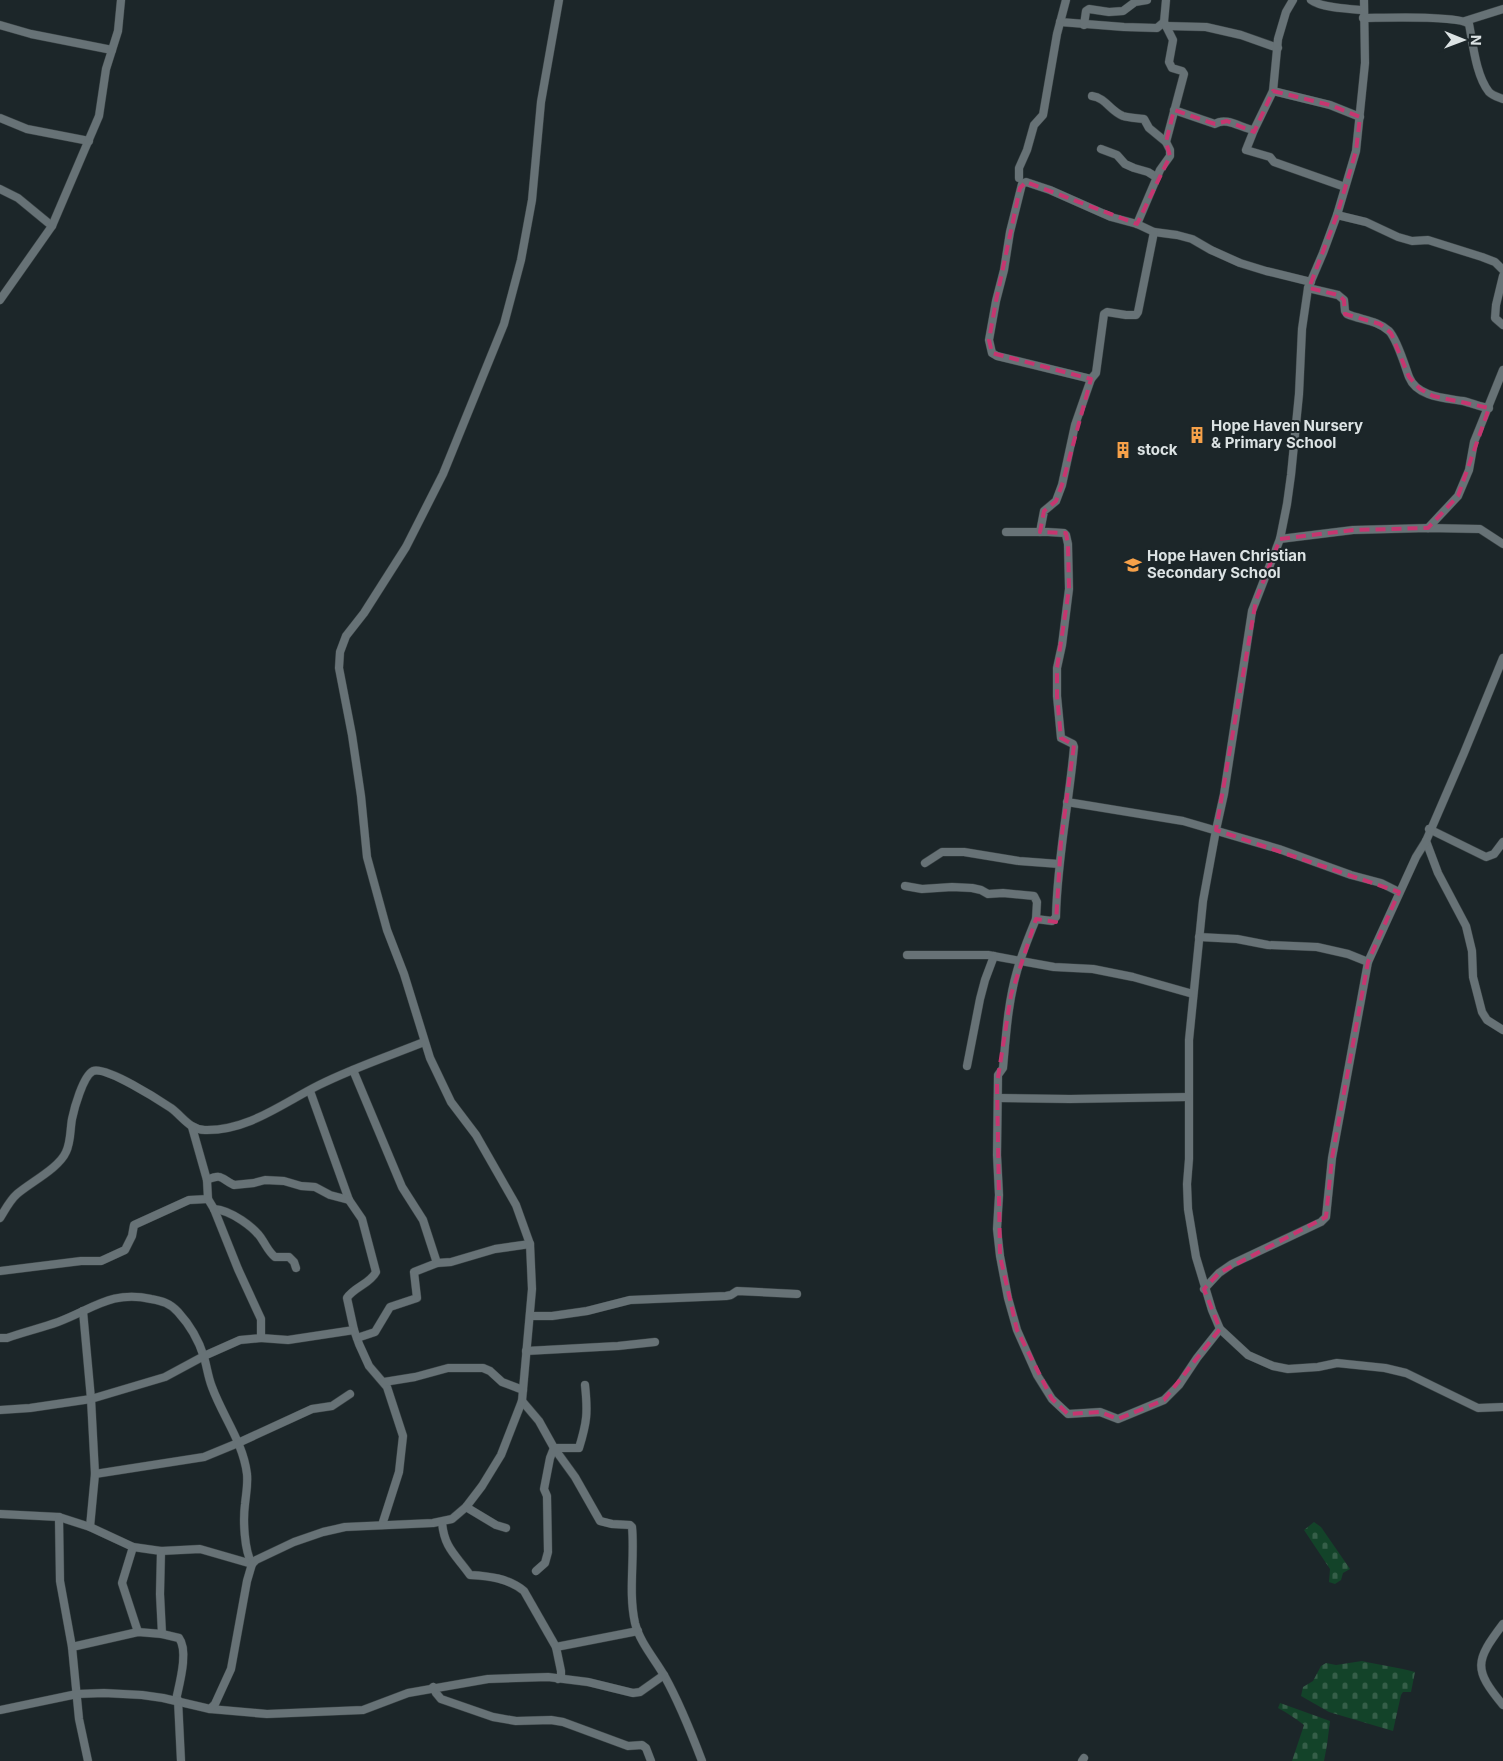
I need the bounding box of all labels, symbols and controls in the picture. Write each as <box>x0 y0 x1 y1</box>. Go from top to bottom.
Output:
north arrow <box>1438 15 1488 65</box>
text: N <box>1468 35 1485 46</box>
place label: Hope Haven Nursery & Primary School <box>1211 416 1363 452</box>
building icon: Hope Haven Nursery & Primary School <box>1187 425 1207 445</box>
building icon: stock <box>1113 440 1133 460</box>
place label: stock <box>1137 440 1178 459</box>
place label: Hope Haven Christian Secondary School <box>1147 546 1306 582</box>
school or university icon: Hope Haven Christian Secondary School <box>1123 555 1143 575</box>

